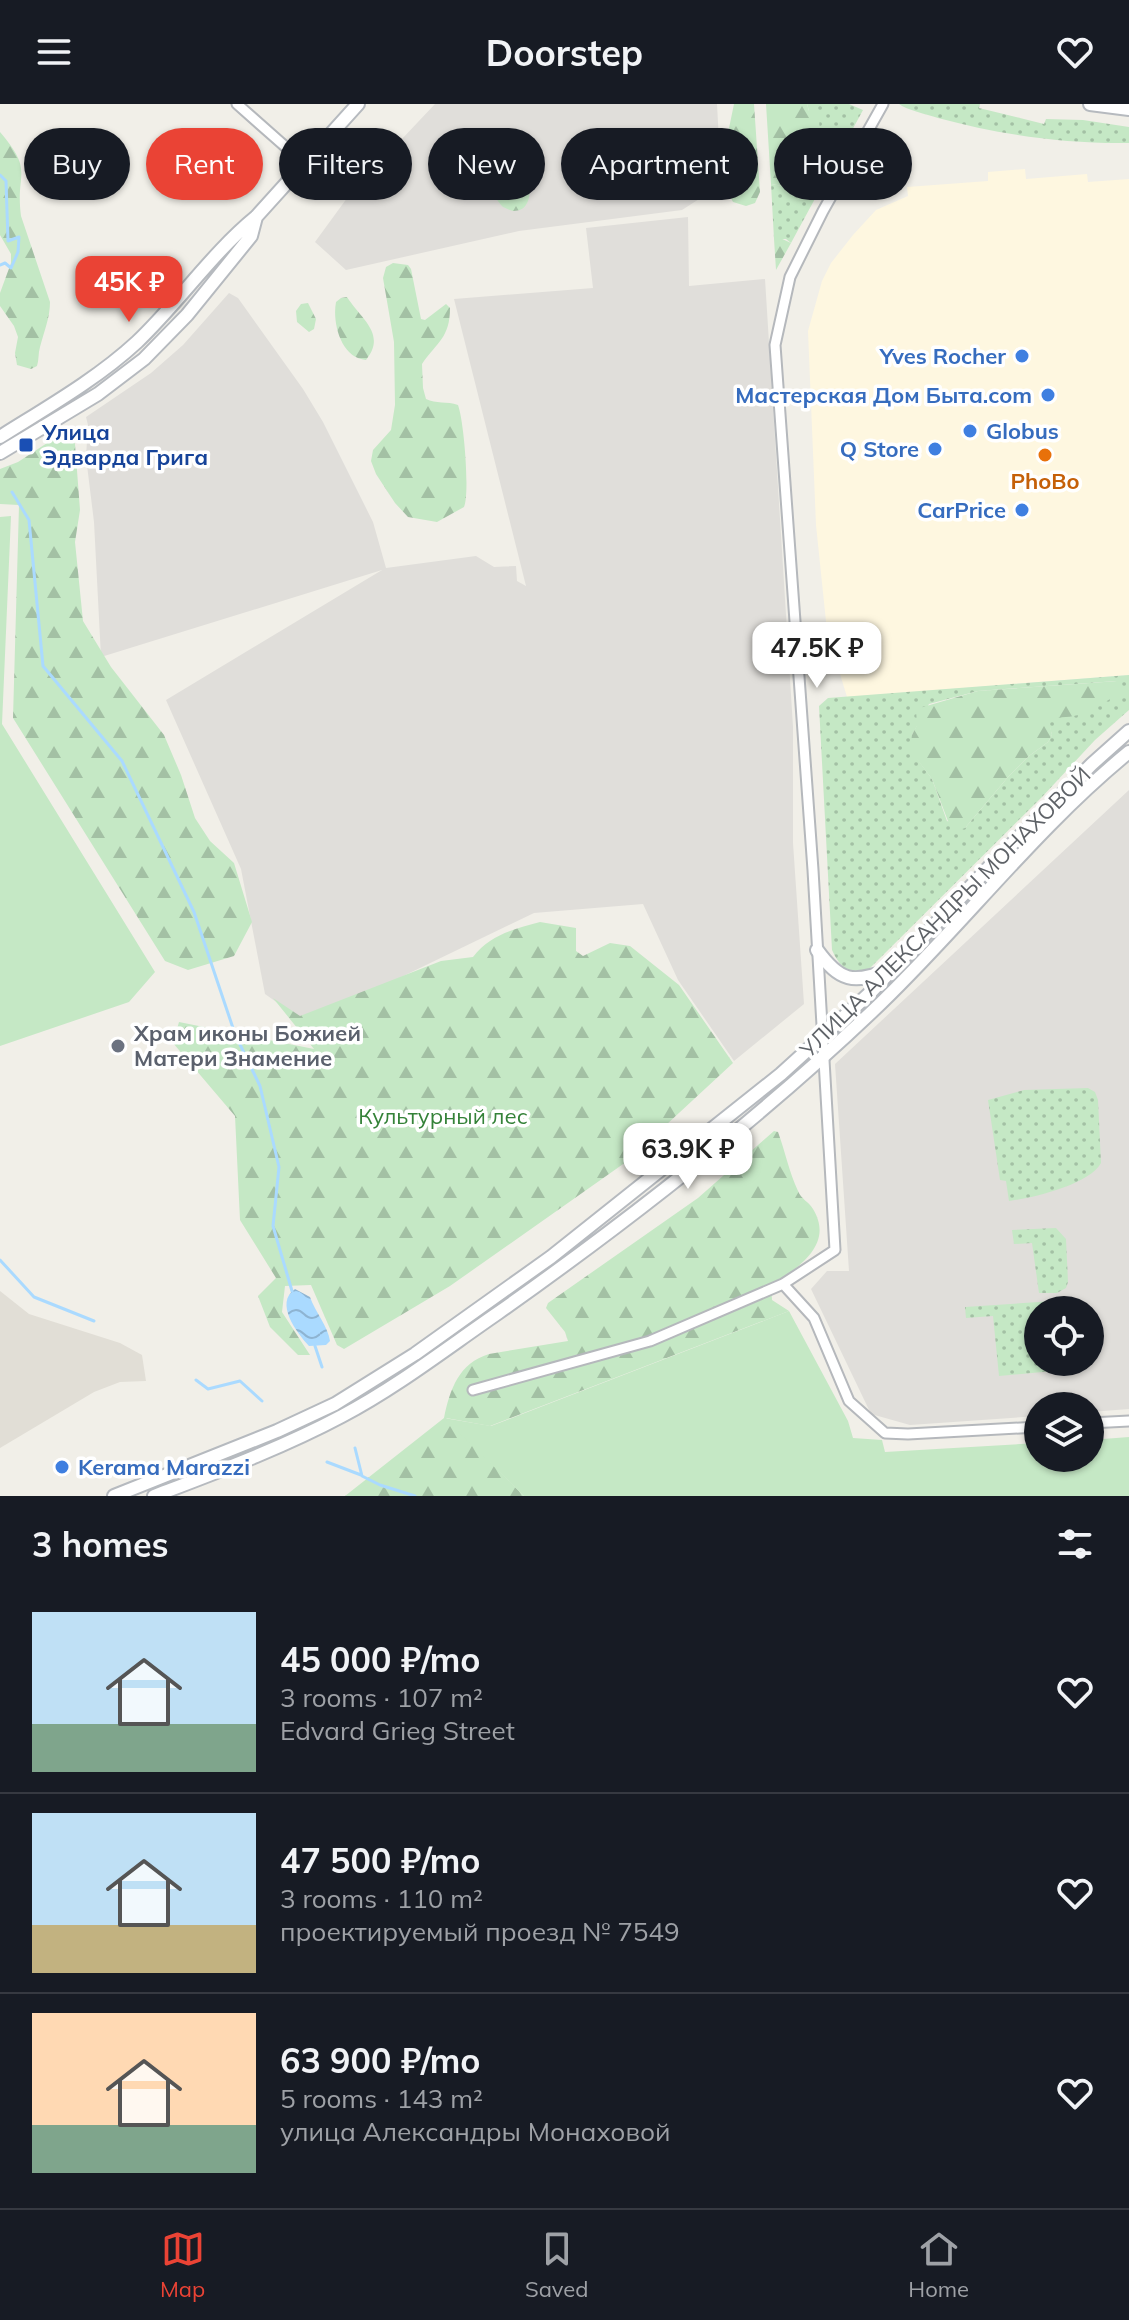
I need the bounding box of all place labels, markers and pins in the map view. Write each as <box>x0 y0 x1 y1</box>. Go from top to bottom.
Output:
pin: 45K ₽ <box>73 256 185 324</box>
place label: Yves Rocher <box>879 342 1006 370</box>
marker: Yves Rocher <box>1013 347 1031 365</box>
place label: Мастерская Дом Быта.com <box>735 381 1032 409</box>
marker: Мастерская Дом Быта.com <box>1039 386 1057 404</box>
place label: Globus <box>986 417 1059 445</box>
place label: Улица Эдварда Грига <box>41 418 208 471</box>
marker: Globus <box>961 422 979 440</box>
place label: Q Store <box>840 435 919 463</box>
marker: Улица Эдварда Грига <box>17 436 35 454</box>
marker: Q Store <box>926 440 944 458</box>
marker: PhoBo <box>1036 446 1054 464</box>
place label: PhoBo <box>1010 467 1080 495</box>
place label: CarPrice <box>917 496 1006 524</box>
marker: CarPrice <box>1013 501 1031 519</box>
pin: 47.5K ₽ <box>743 622 891 690</box>
place label: Храм иконы Божией Матери Знамение <box>133 1019 361 1072</box>
marker: Храм иконы Божией Матери Знамение <box>109 1037 127 1055</box>
pin: 63.9K ₽ <box>614 1123 762 1191</box>
place label: Kerama Marazzi <box>78 1453 250 1481</box>
marker: Kerama Marazzi <box>53 1458 71 1476</box>

